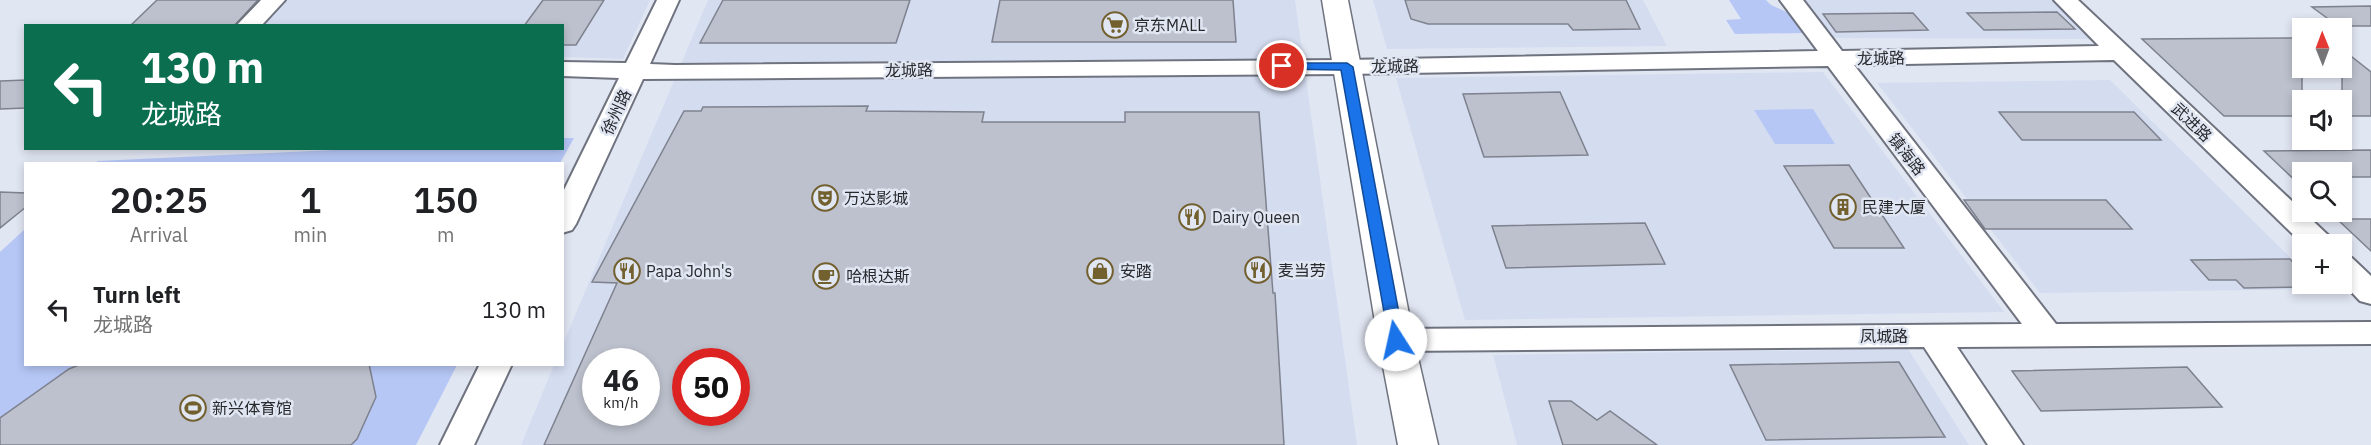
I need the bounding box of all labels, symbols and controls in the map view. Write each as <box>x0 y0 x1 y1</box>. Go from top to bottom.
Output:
supermarket icon: 京东MALL <box>1100 10 1130 40</box>
place label: 京东MALL <box>1134 15 1205 35</box>
north arrow <box>2292 18 2352 78</box>
map controls <box>2292 18 2352 294</box>
text: 130 m <box>141 40 264 95</box>
pin <box>1256 40 1307 91</box>
icon: left <box>42 48 120 126</box>
street label: 龙城路 <box>1857 48 1905 68</box>
icon: arrive <box>1265 49 1298 82</box>
street label: 龙城路 <box>1371 56 1419 76</box>
street label: 龙城路 <box>885 60 933 80</box>
street label: 徐州路 <box>597 86 635 138</box>
button: sound <box>2292 90 2352 150</box>
text: 龙城路 <box>141 96 222 131</box>
street label: 武进路 <box>2168 98 2216 146</box>
street label: 镇海路 <box>1884 129 1930 179</box>
button: search <box>2292 162 2352 222</box>
text: 20:25 <box>110 176 208 223</box>
text: 1 <box>300 176 321 223</box>
text: 150 <box>413 176 478 223</box>
theatre icon: 万达影城 <box>810 183 840 213</box>
place label: 万达影城 <box>844 188 908 208</box>
building icon: 民建大厦 <box>1828 192 1858 222</box>
place label: 民建大厦 <box>1862 197 1926 217</box>
restaurant icon: Dairy Queen <box>1177 202 1207 232</box>
place label: Dairy Queen <box>1212 207 1300 227</box>
text: Arrival <box>130 221 188 248</box>
text: min <box>294 221 327 248</box>
text: m <box>437 221 454 248</box>
button: + <box>2292 234 2352 294</box>
restaurant icon: 麦当劳 <box>1243 255 1273 285</box>
restaurant icon: Papa John's <box>612 256 642 286</box>
shop icon: 安踏 <box>1085 256 1115 286</box>
place label: 麦当劳 <box>1278 260 1326 280</box>
place label: Papa John's <box>646 261 732 281</box>
cafe icon: 哈根达斯 <box>811 261 841 291</box>
place label: 安踏 <box>1120 261 1152 281</box>
place label: 哈根达斯 <box>846 266 910 286</box>
text: Turn left <box>93 280 181 309</box>
icon: left <box>42 293 75 326</box>
text: 130 m <box>482 295 546 324</box>
position arrow <box>1364 308 1428 372</box>
text: 龙城路 <box>93 311 153 338</box>
street label: 凤城路 <box>1860 326 1908 346</box>
speed limit sign: 50 <box>672 348 750 426</box>
text: 46 <box>603 360 639 399</box>
sports icon: 新兴体育馆 <box>178 393 208 423</box>
text: km/h <box>603 393 639 412</box>
place label: 新兴体育馆 <box>212 398 292 418</box>

